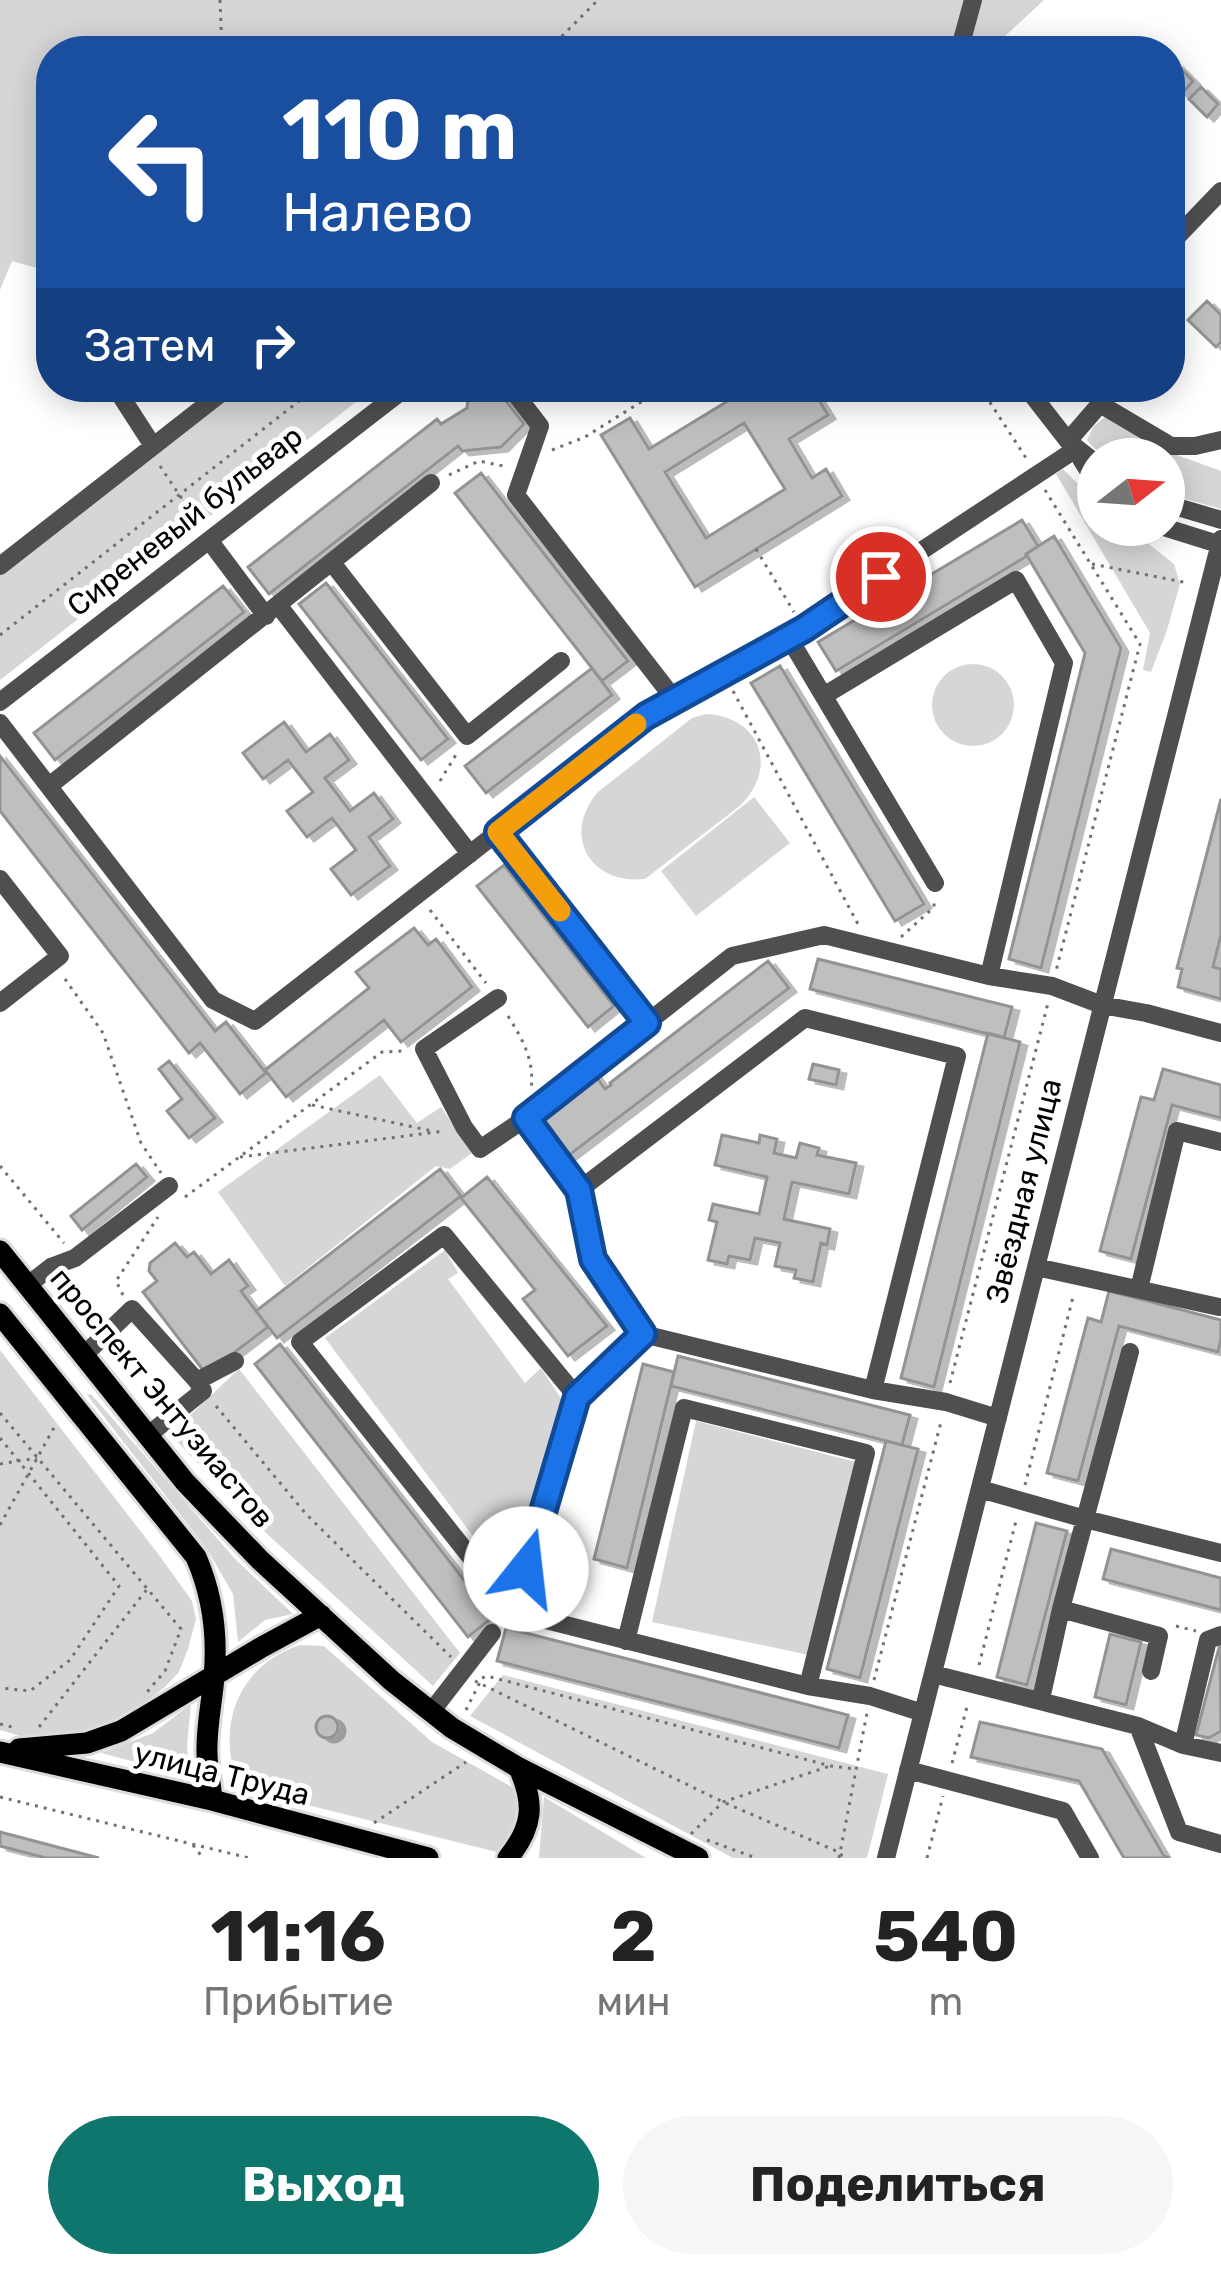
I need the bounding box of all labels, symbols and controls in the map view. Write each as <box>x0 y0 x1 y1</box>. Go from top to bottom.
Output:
text: 110 m <box>282 80 517 180</box>
icon: left <box>84 84 240 240</box>
text: Налево <box>282 181 473 245</box>
icon: right <box>240 312 306 378</box>
text: Затем <box>84 319 216 372</box>
street label: Сиреневый бульвар <box>60 418 310 624</box>
north arrow <box>1077 438 1185 546</box>
map controls <box>1077 438 1185 546</box>
pin <box>830 526 932 628</box>
icon: arrive <box>848 544 914 610</box>
street label: Звёздная улица <box>979 1075 1069 1307</box>
street label: проспект Энтузиастов <box>43 1261 281 1535</box>
position arrow <box>463 1506 589 1632</box>
street label: улица Труда <box>131 1735 313 1813</box>
text: 11:16 <box>211 1894 386 1979</box>
text: 2 <box>610 1894 657 1979</box>
text: 540 <box>873 1894 1018 1979</box>
text: Прибытие <box>203 1979 394 2025</box>
text: мин <box>596 1979 671 2025</box>
text: m <box>928 1979 963 2025</box>
button: Выход <box>48 2116 599 2254</box>
button: Поделиться <box>623 2116 1173 2254</box>

